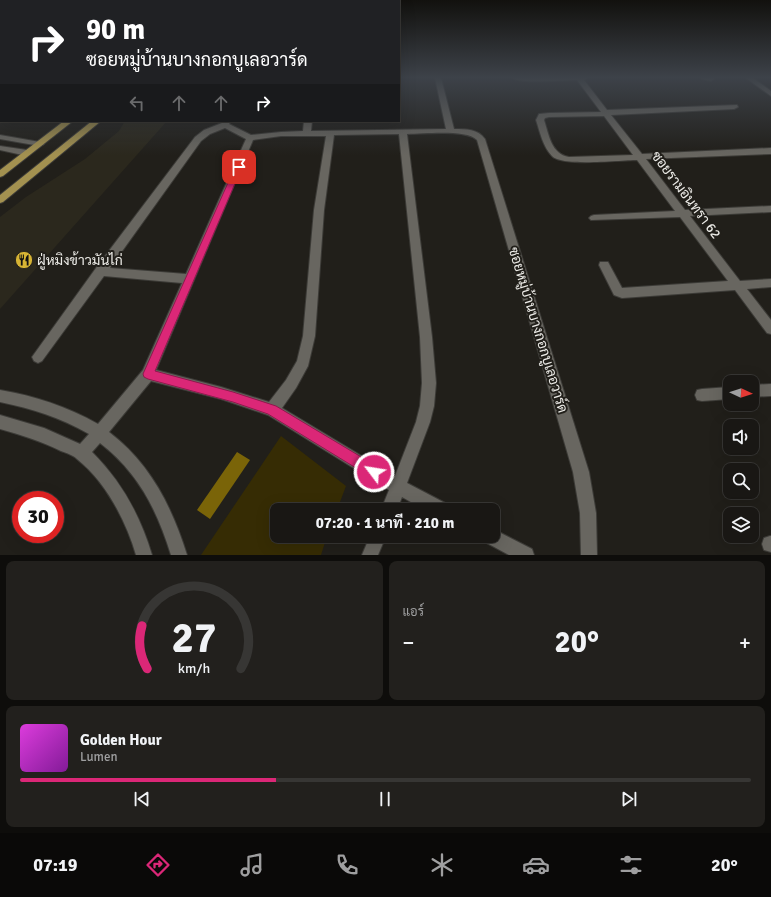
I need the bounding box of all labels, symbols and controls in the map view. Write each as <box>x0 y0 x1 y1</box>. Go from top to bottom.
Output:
text: 90 m <box>86 13 145 47</box>
icon: right <box>20 16 72 68</box>
text: ซอยหมู่บ้านบางกอกบูเลอวาร์ด <box>86 49 308 71</box>
icon: left <box>126 92 148 114</box>
icon: ahead <box>168 92 190 114</box>
icon: ahead <box>210 92 232 114</box>
icon: right <box>252 92 274 114</box>
street label: ซอยรามอินทรา 62 <box>648 148 724 242</box>
pin <box>222 150 256 184</box>
icon: arrive <box>228 156 250 178</box>
street label: ซอยหมู่บ้านบางกอกบูเลอวาร์ด <box>504 245 572 415</box>
restaurant icon: ฝู่หมิงข้าวมันไก่ <box>14 250 34 270</box>
place label: ฝู่หมิงข้าวมันไก่ <box>37 251 123 270</box>
north arrow <box>723 375 759 411</box>
map controls <box>723 375 759 543</box>
button: sound <box>723 419 759 455</box>
position arrow <box>353 451 395 493</box>
button: search <box>723 463 759 499</box>
speed limit sign: 30 <box>12 491 64 543</box>
button: layers <box>723 507 759 543</box>
text: 07:20 · 1 นาที · 210 m <box>316 514 454 532</box>
text: แอร์ <box>403 604 424 620</box>
text: 27 <box>172 612 217 663</box>
text: 20° <box>555 624 599 661</box>
text: − <box>403 629 414 656</box>
text: + <box>739 629 751 656</box>
text: km/h <box>178 659 210 676</box>
text: Golden Hour <box>80 731 162 749</box>
text: Lumen <box>80 749 118 765</box>
icon: previous <box>131 788 153 810</box>
icon: pause <box>374 788 396 810</box>
icon: next <box>618 788 640 810</box>
icon: directions <box>144 851 172 879</box>
icon: music <box>238 851 266 879</box>
icon: phone <box>333 851 361 879</box>
icon: climate <box>428 851 456 879</box>
icon: car <box>522 851 550 879</box>
icon: filters <box>617 851 645 879</box>
text: 07:19 <box>33 854 77 876</box>
text: 20° <box>711 854 738 876</box>

